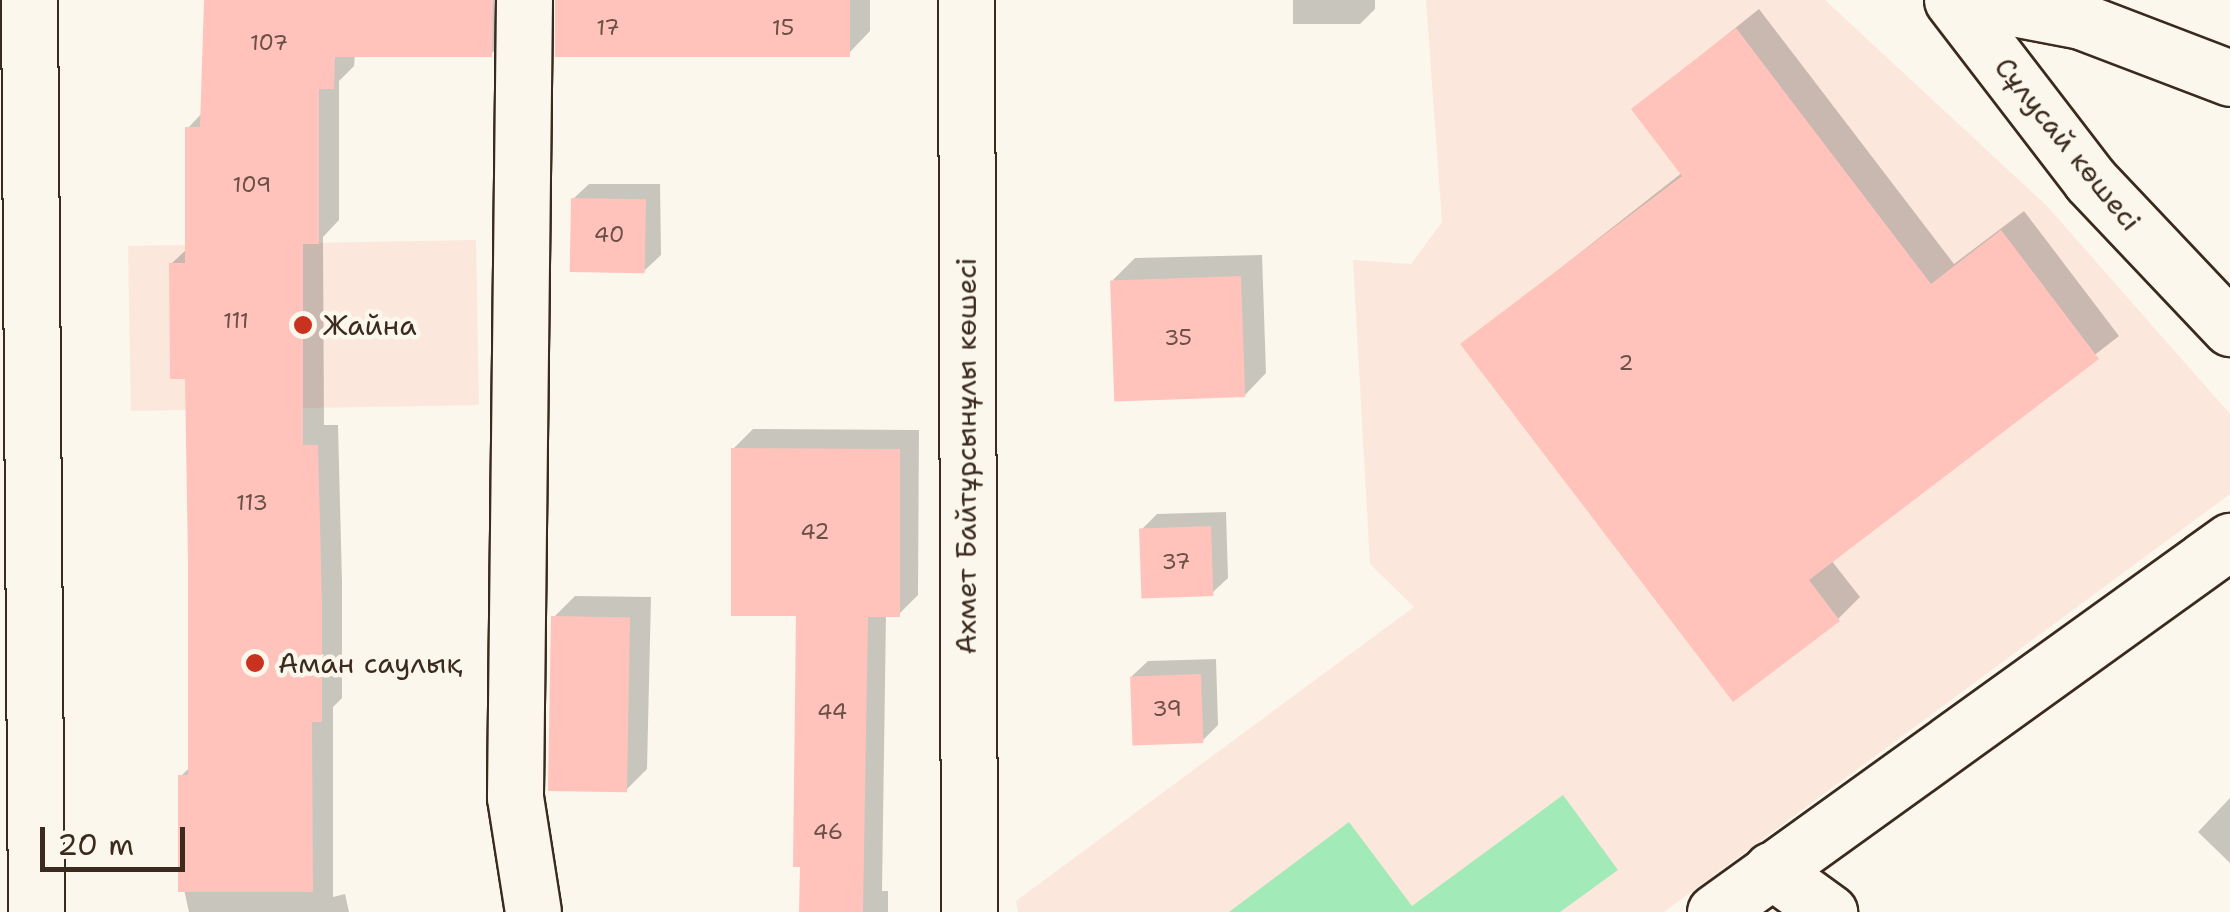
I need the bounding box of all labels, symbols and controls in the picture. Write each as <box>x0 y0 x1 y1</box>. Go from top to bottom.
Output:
house number: 17 <box>596 15 620 41</box>
house number: 15 <box>772 15 794 41</box>
house number: 107 <box>250 30 288 56</box>
street label: Сұлусай көшесі <box>1988 50 2148 238</box>
house number: 109 <box>233 172 271 198</box>
house number: 40 <box>594 222 624 248</box>
street label: Ахмет Байтұрсынұлы көшесі <box>949 257 983 655</box>
house number: 111 <box>223 308 249 334</box>
place label: Жайна <box>323 308 417 342</box>
marker: Жайна <box>292 314 314 336</box>
house number: 35 <box>1164 325 1192 351</box>
house number: 2 <box>1618 350 1634 376</box>
house number: 113 <box>236 490 268 516</box>
house number: 42 <box>800 519 830 545</box>
house number: 37 <box>1162 549 1190 575</box>
place label: Аман саулық <box>278 646 462 680</box>
marker: Аман саулық <box>242 650 268 676</box>
house number: 39 <box>1152 696 1182 722</box>
house number: 44 <box>817 699 847 725</box>
scale bar <box>45 807 190 869</box>
house number: 46 <box>813 819 843 845</box>
text: 20 m <box>57 824 134 865</box>

